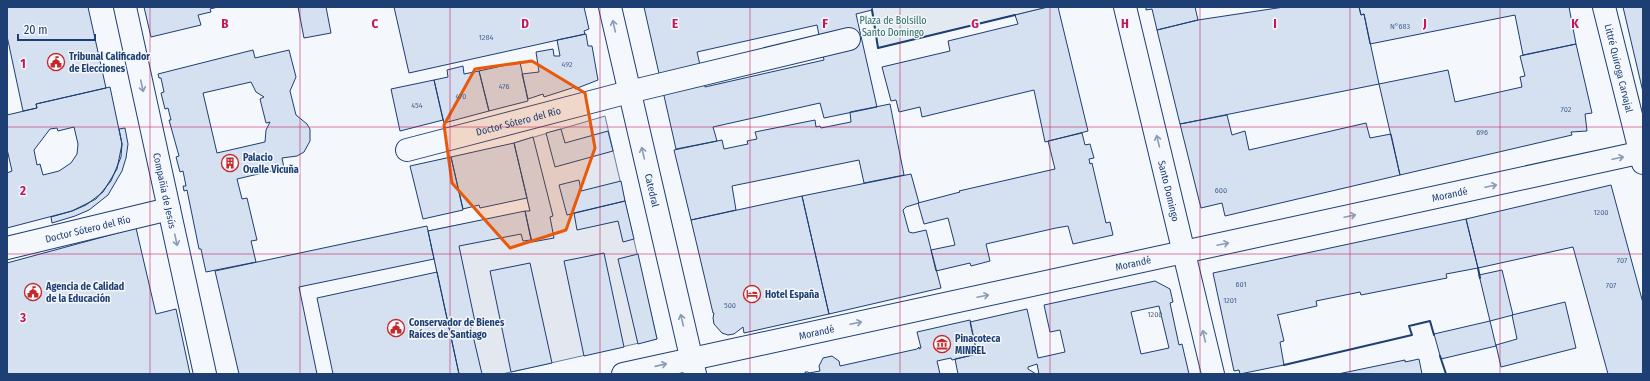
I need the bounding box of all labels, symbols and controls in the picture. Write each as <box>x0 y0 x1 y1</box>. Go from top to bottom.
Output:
park label: Plaza de Bolsillo Santo Domingo <box>860 15 927 39</box>
scale bar <box>18 16 95 42</box>
text: B <box>221 16 229 31</box>
text: C <box>372 16 379 31</box>
text: D <box>521 16 529 31</box>
text: E <box>672 16 678 31</box>
text: F <box>822 16 828 31</box>
text: G <box>971 16 979 31</box>
text: H <box>1121 16 1129 31</box>
text: I <box>1273 16 1277 31</box>
text: J <box>1422 16 1427 31</box>
text: K <box>1571 16 1579 31</box>
one-way arrow <box>610 20 618 33</box>
house number: N°683 <box>1390 22 1410 31</box>
text: 20 m <box>24 23 48 37</box>
street label: Littré Quiroga Carvajal <box>1601 23 1635 114</box>
house number: 1284 <box>479 33 493 42</box>
place label: Tribunal Calificador de Elecciones <box>69 51 150 75</box>
public building icon: Tribunal Calificador de Elecciones <box>46 52 66 72</box>
text: 1 <box>20 56 26 71</box>
house number: 492 <box>561 60 573 69</box>
one-way arrow <box>139 79 147 92</box>
house number: 476 <box>499 82 509 91</box>
house number: 470 <box>455 92 467 101</box>
house number: 454 <box>411 101 423 110</box>
street label: Doctor Sótero del Río <box>475 105 562 139</box>
house number: 702 <box>1561 105 1572 114</box>
house number: 696 <box>1476 128 1488 137</box>
one-way arrow <box>1153 135 1161 148</box>
one-way arrow <box>639 146 647 159</box>
street label: Compañía de Jesús <box>150 152 178 230</box>
place label: Palacio Ovalle Vicuña <box>243 152 299 176</box>
building icon: Palacio Ovalle Vicuña <box>220 153 240 173</box>
one-way arrow <box>1611 153 1624 161</box>
street label: Santo Domingo <box>1155 159 1181 223</box>
street label: Catedral <box>642 172 661 209</box>
one-way arrow <box>1484 181 1497 189</box>
text: 2 <box>19 183 26 198</box>
street label: Morandé <box>1431 185 1469 205</box>
house number: 600 <box>1215 186 1227 195</box>
house number: 1200 <box>1594 208 1608 217</box>
one-way arrow <box>1343 212 1356 220</box>
street label: Doctor Sótero del Río <box>44 213 132 246</box>
one-way arrow <box>173 234 181 247</box>
one-way arrow <box>1216 240 1229 248</box>
street label: Morandé <box>1114 254 1152 274</box>
house number: 707 <box>1617 256 1628 265</box>
house number: 601 <box>1235 280 1247 289</box>
place label: Agencia de Calidad de la Educación <box>45 281 124 305</box>
house number: 707 <box>1606 281 1617 290</box>
public building icon: Agencia de Calidad de la Educación <box>23 282 43 302</box>
hotel icon: Hotel España <box>742 284 762 304</box>
place label: Hotel España <box>765 289 819 301</box>
one-way arrow <box>976 291 989 299</box>
house number: 1201 <box>1223 296 1237 305</box>
house number: 500 <box>724 301 736 310</box>
text: 3 <box>19 310 26 325</box>
house number: 1200 <box>1148 310 1162 319</box>
one-way arrow <box>678 314 686 327</box>
place label: Conservador de Bienes Raíces de Santiago <box>409 317 505 341</box>
public building icon: Conservador de Bienes Raíces de Santiago <box>386 318 406 338</box>
one-way arrow <box>849 318 862 326</box>
street label: Morandé <box>798 323 836 343</box>
one-way arrow <box>1200 330 1208 343</box>
place label: Pinacoteca MINREL <box>955 333 1000 357</box>
museum icon: Pinacoteca MINREL <box>932 334 952 354</box>
one-way arrow <box>654 361 667 369</box>

